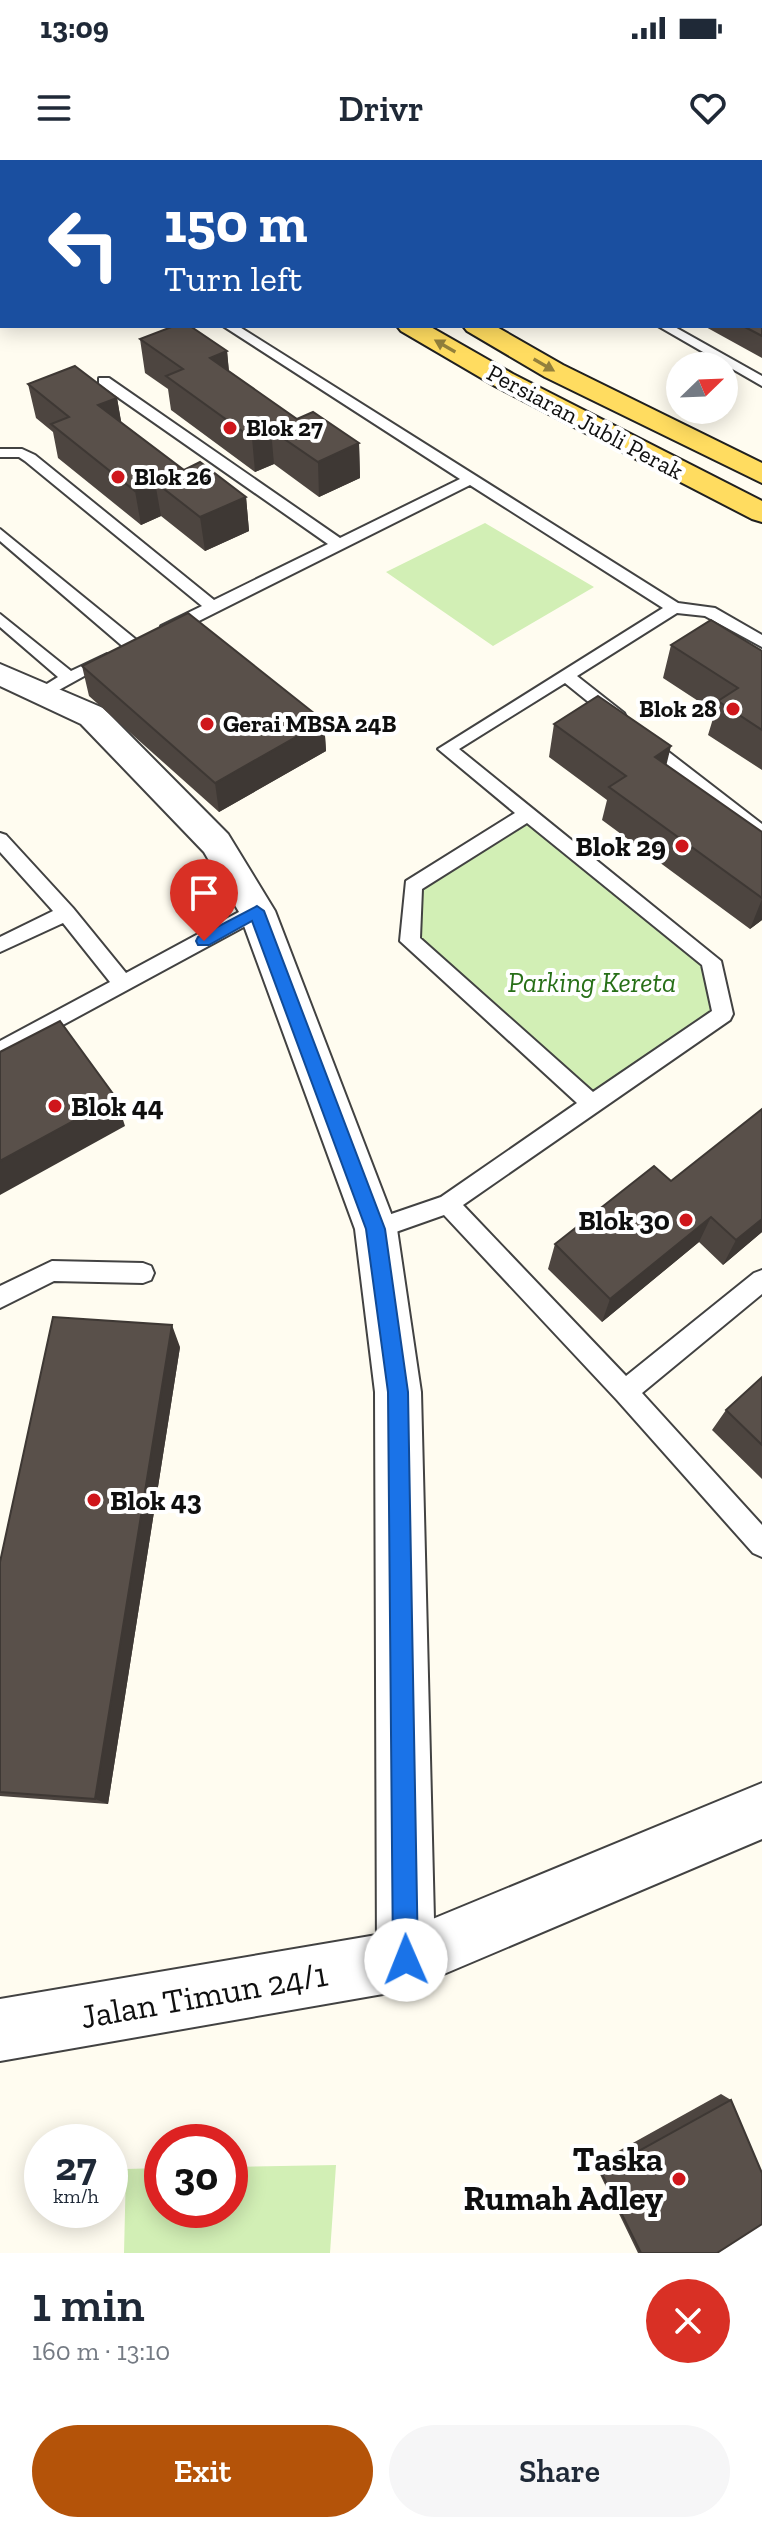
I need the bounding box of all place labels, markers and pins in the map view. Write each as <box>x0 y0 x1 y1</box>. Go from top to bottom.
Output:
place label: Blok 27 <box>246 413 323 442</box>
marker: Blok 27 <box>221 419 239 437</box>
place label: Blok 26 <box>134 462 212 491</box>
marker: Blok 26 <box>109 468 127 486</box>
place label: Blok 28 <box>639 694 717 723</box>
marker: Blok 28 <box>724 700 742 718</box>
place label: Gerai MBSA 24B <box>223 709 396 738</box>
marker: Gerai MBSA 24B <box>198 715 216 733</box>
place label: Blok 29 <box>575 830 666 863</box>
marker: Blok 29 <box>673 837 691 855</box>
pin <box>170 859 238 941</box>
place label: Blok 44 <box>71 1090 164 1123</box>
marker: Blok 44 <box>46 1097 64 1115</box>
place label: Blok 30 <box>578 1204 670 1237</box>
marker: Blok 30 <box>677 1211 695 1229</box>
place label: Blok 43 <box>110 1484 202 1517</box>
marker: Blok 43 <box>85 1491 103 1509</box>
place label: Taska Rumah Adley <box>464 2139 663 2219</box>
marker: Taska Rumah Adley <box>670 2170 688 2188</box>

